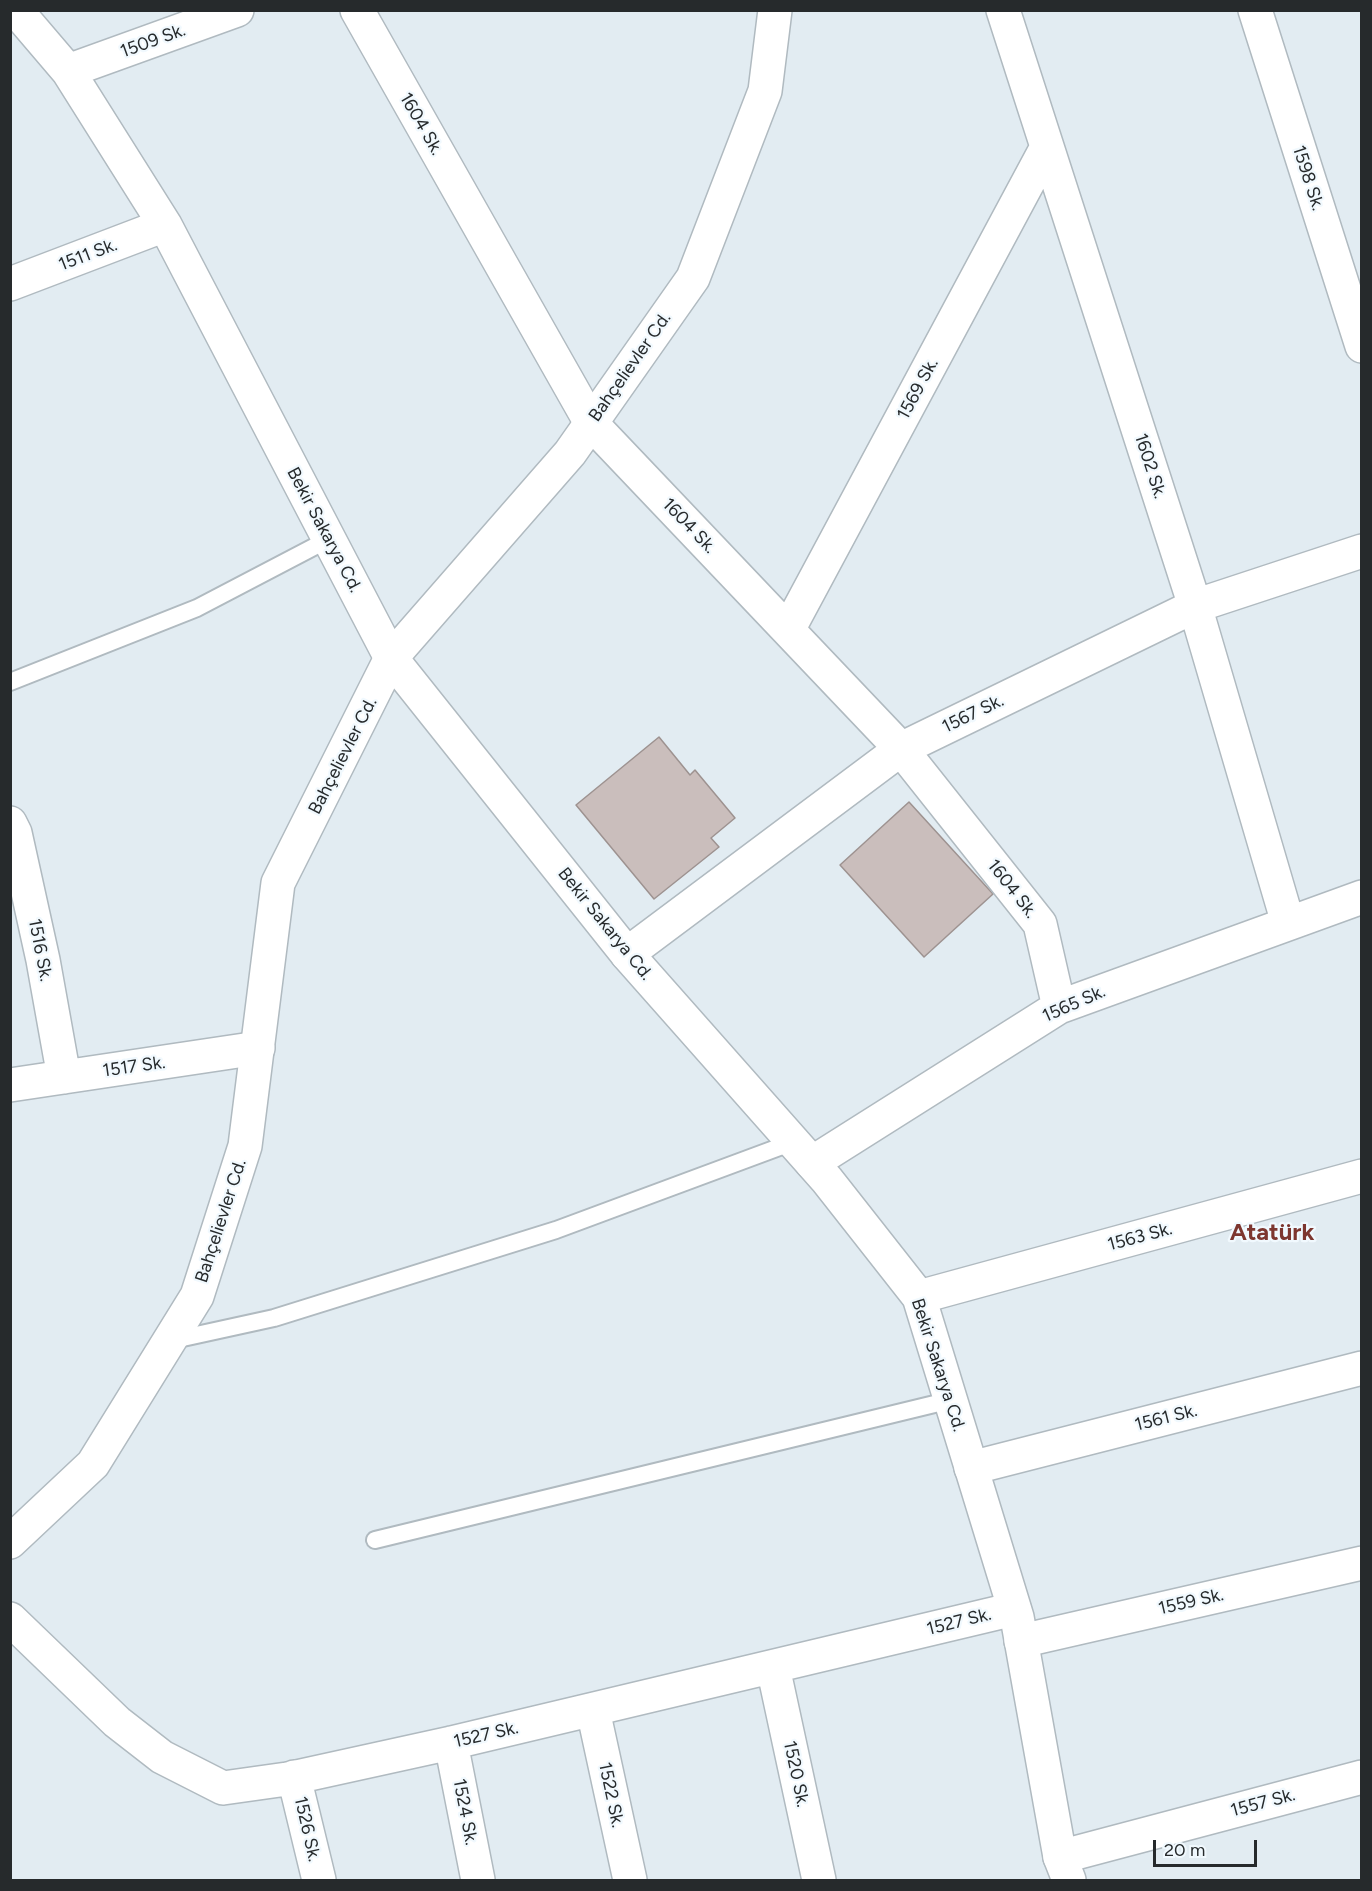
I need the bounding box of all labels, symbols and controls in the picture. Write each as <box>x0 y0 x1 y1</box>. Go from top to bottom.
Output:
street label: 1509 Sk. <box>118 19 188 63</box>
street label: 1604 Sk. <box>395 89 447 159</box>
street label: 1598 Sk. <box>1287 143 1329 213</box>
street label: 1511 Sk. <box>56 234 120 276</box>
street label: Bahçelievler Cd. <box>584 308 676 426</box>
street label: 1569 Sk. <box>893 355 943 423</box>
street label: 1602 Sk. <box>1129 431 1171 501</box>
street label: Bekir Sakarya Cd. <box>282 464 366 596</box>
street label: 1604 Sk. <box>658 494 720 558</box>
street label: 1567 Sk. <box>939 690 1007 738</box>
street label: Bahçelievler Cd. <box>304 694 382 818</box>
street label: 1604 Sk. <box>982 855 1042 923</box>
street label: Bekir Sakarya Cd. <box>553 863 657 985</box>
street label: 1516 Sk. <box>23 917 57 983</box>
street label: 1565 Sk. <box>1039 981 1109 1027</box>
street label: 1517 Sk. <box>101 1052 167 1082</box>
street label: Bahçelievler Cd. <box>191 1157 251 1285</box>
street label: 1563 Sk. <box>1105 1218 1175 1256</box>
district label: Atatürk <box>1230 1219 1314 1247</box>
street label: Bekir Sakarya Cd. <box>906 1296 970 1434</box>
street label: 1561 Sk. <box>1133 1400 1199 1436</box>
street label: 1559 Sk. <box>1156 1584 1226 1620</box>
street label: 1527 Sk. <box>925 1604 993 1640</box>
street label: 1527 Sk. <box>452 1717 520 1753</box>
street label: 1520 Sk. <box>778 1739 814 1809</box>
street label: 1522 Sk. <box>594 1761 628 1829</box>
street label: 1524 Sk. <box>448 1777 482 1847</box>
street label: 1557 Sk. <box>1228 1784 1298 1822</box>
street label: 1526 Sk. <box>289 1794 325 1864</box>
scale bar <box>1156 1828 1260 1866</box>
text: 20 m <box>1164 1839 1205 1861</box>

